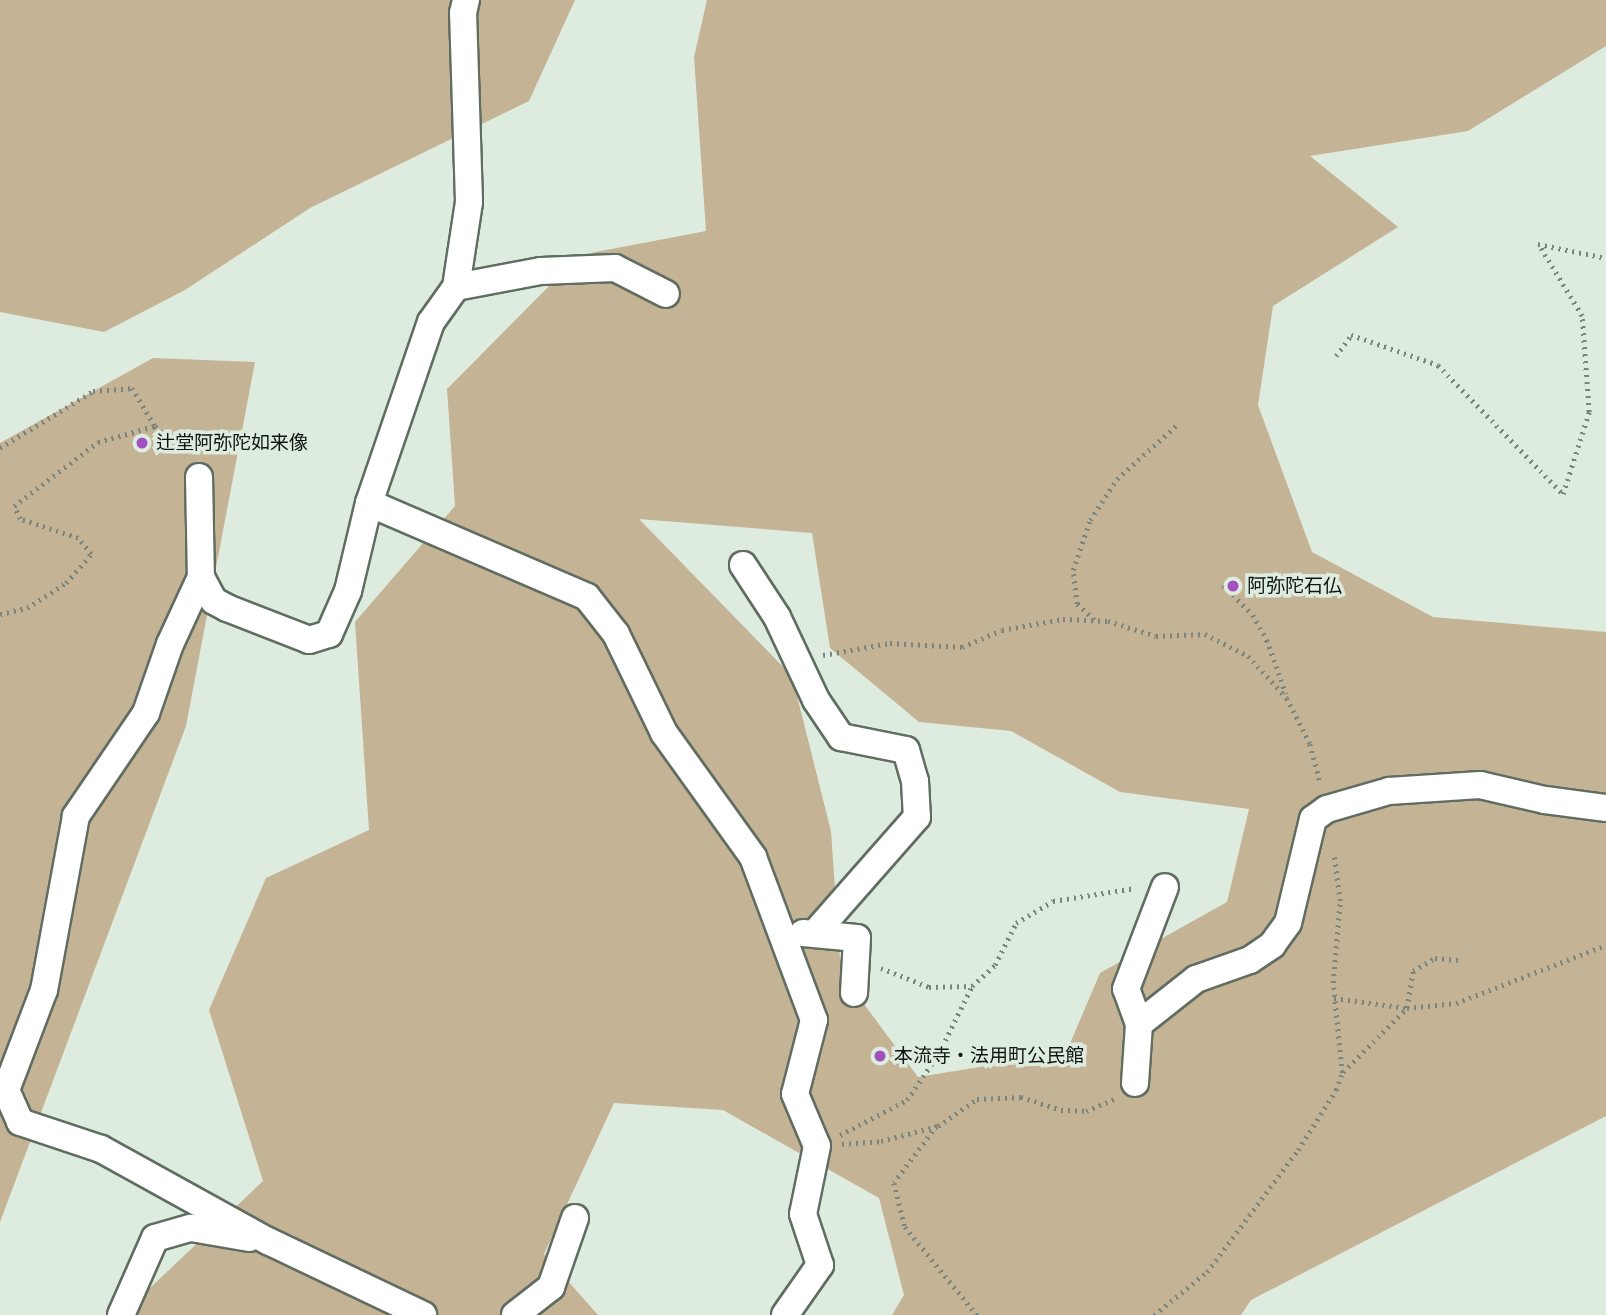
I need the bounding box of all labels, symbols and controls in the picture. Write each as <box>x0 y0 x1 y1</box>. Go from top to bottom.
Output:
place label: 辻堂阿弥陀如来像 <box>156 432 308 454</box>
marker: 辻堂阿弥陀如来像 <box>134 435 150 451</box>
place label: 阿弥陀石仏 <box>1247 575 1342 597</box>
marker: 阿弥陀石仏 <box>1225 578 1241 594</box>
place label: 本流寺・法用町公民館 <box>894 1045 1084 1067</box>
marker: 本流寺・法用町公民館 <box>872 1048 888 1064</box>

